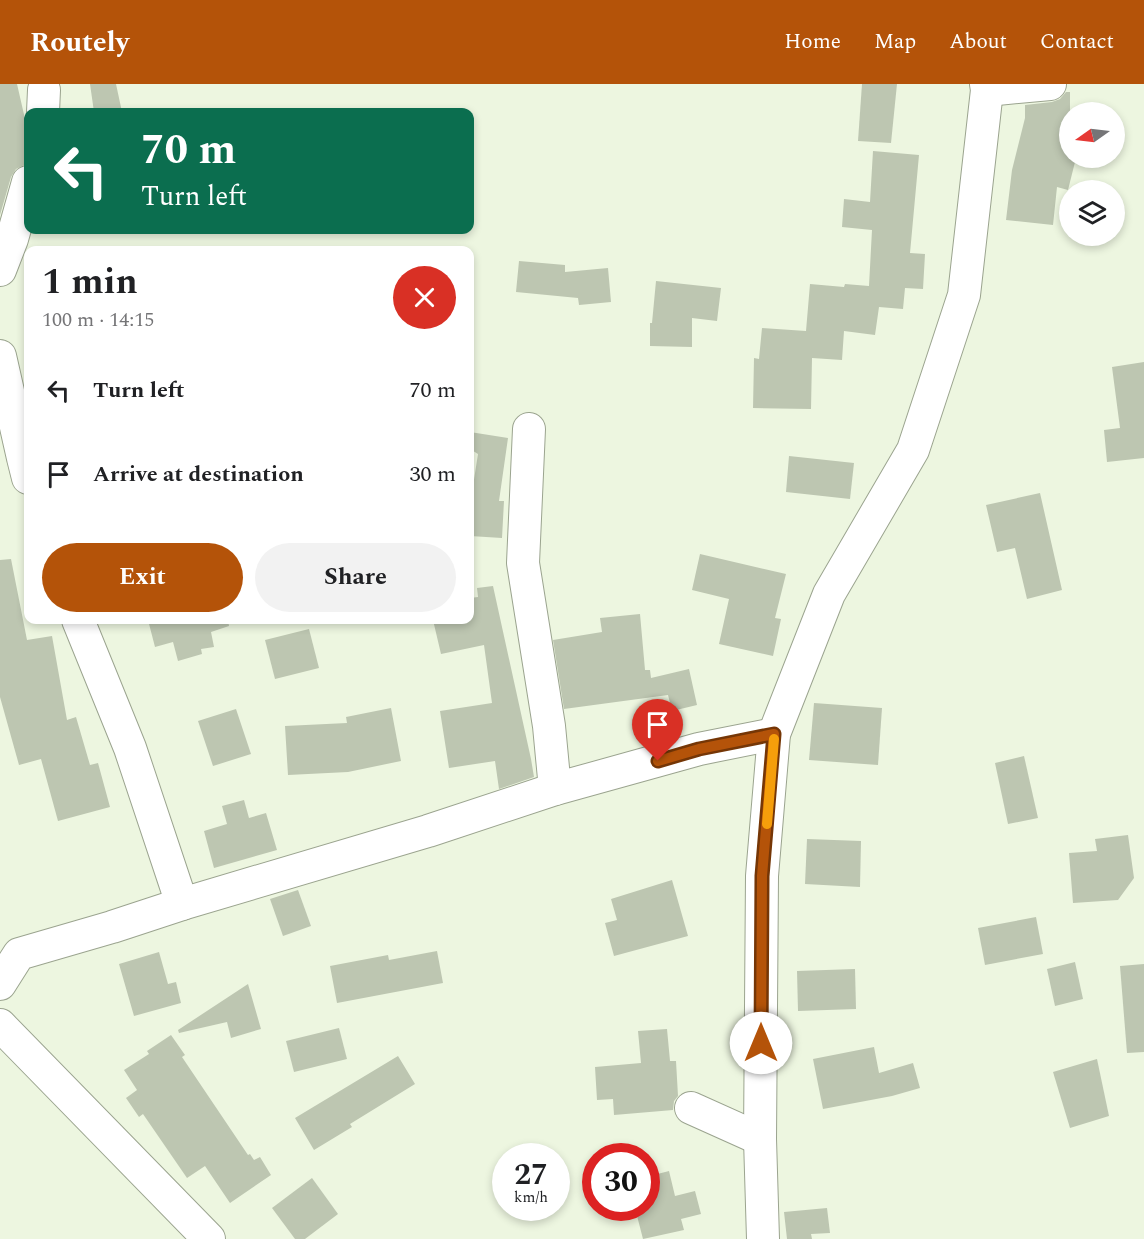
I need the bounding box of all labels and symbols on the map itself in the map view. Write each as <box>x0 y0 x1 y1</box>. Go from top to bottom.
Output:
north arrow <box>1059 102 1125 168</box>
pin <box>632 699 683 761</box>
position arrow <box>729 1011 793 1075</box>
speed limit sign: 30 <box>582 1143 660 1221</box>

